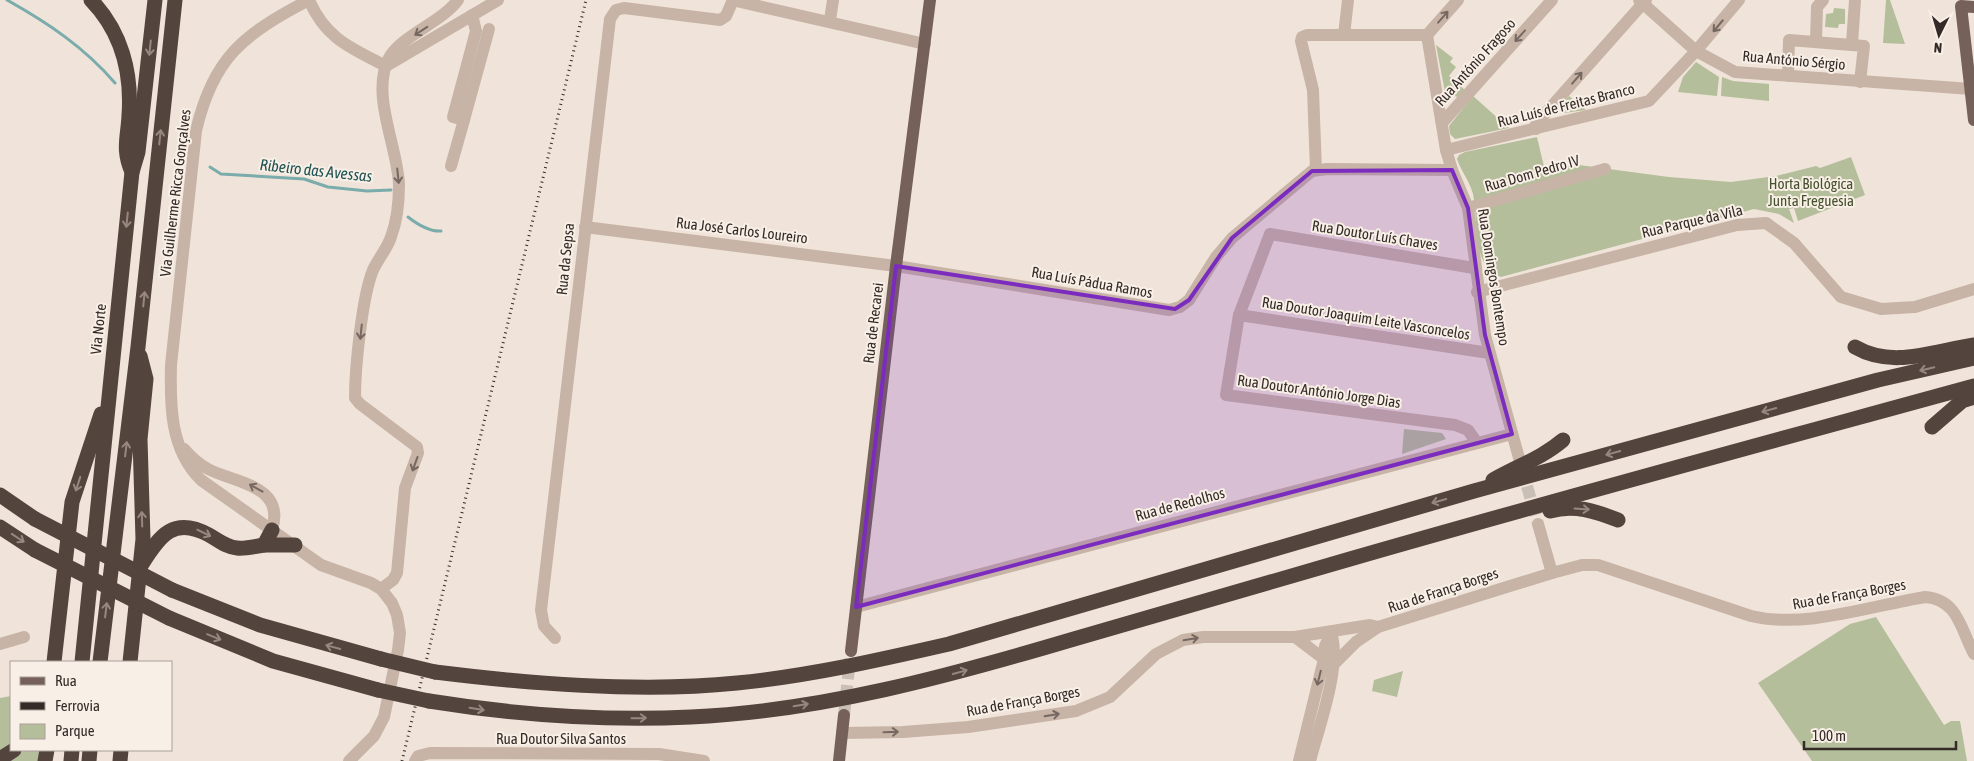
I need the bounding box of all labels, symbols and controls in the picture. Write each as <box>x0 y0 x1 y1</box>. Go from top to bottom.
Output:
north arrow <box>1914 10 1964 60</box>
one-way arrow <box>1437 11 1448 24</box>
street label: Rua António Fragoso <box>1431 15 1519 109</box>
one-way arrow <box>1712 19 1723 32</box>
one-way arrow <box>414 26 428 36</box>
one-way arrow <box>1514 30 1526 43</box>
one-way arrow <box>145 40 155 56</box>
text: N <box>1933 40 1943 56</box>
street label: Rua António Sérgio <box>1742 47 1846 73</box>
one-way arrow <box>1571 72 1583 85</box>
street label: Rua Luís de Freitas Branco <box>1496 80 1636 130</box>
street label: Via Guilherme Ricca Gonçalves <box>156 108 194 278</box>
one-way arrow <box>156 129 165 145</box>
street label: Rua Dom Pedro IV <box>1483 151 1582 195</box>
water label: Ribeiro das Avessas <box>259 155 373 185</box>
one-way arrow <box>393 168 403 184</box>
park label: Horta Biológica Junta Freguesia <box>1768 175 1854 209</box>
street label: Rua Parque da Vila <box>1640 201 1744 241</box>
street label: Rua Domingos Bontempo <box>1475 207 1513 347</box>
one-way arrow <box>122 212 132 228</box>
street label: Rua José Carlos Loureiro <box>675 213 809 247</box>
street label: Rua Doutor Luís Chaves <box>1311 217 1439 253</box>
street label: Rua da Sepsa <box>553 222 577 296</box>
street label: Rua Luís Pádua Ramos <box>1030 263 1154 301</box>
street label: Rua de Recarei <box>860 282 886 364</box>
one-way arrow <box>139 291 148 307</box>
street label: Rua Doutor Joaquim Leite Vasconcelos <box>1261 293 1471 343</box>
street label: Via Norte <box>87 303 109 355</box>
one-way arrow <box>356 324 366 340</box>
one-way arrow <box>1919 365 1935 374</box>
street label: Rua Doutor António Jorge Dias <box>1236 371 1402 411</box>
one-way arrow <box>1762 406 1778 415</box>
one-way arrow <box>121 441 131 457</box>
one-way arrow <box>1605 448 1621 458</box>
one-way arrow <box>410 455 419 471</box>
one-way arrow <box>72 476 82 492</box>
one-way arrow <box>250 483 264 493</box>
street label: Rua de Redolhos <box>1133 484 1227 524</box>
one-way arrow <box>1431 496 1447 506</box>
one-way arrow <box>1573 504 1589 514</box>
one-way arrow <box>138 511 147 527</box>
one-way arrow <box>196 529 211 538</box>
one-way arrow <box>10 534 24 544</box>
street label: Rua de França Borges <box>1386 564 1500 616</box>
street label: Rua de França Borges <box>1791 576 1907 612</box>
one-way arrow <box>101 602 111 618</box>
one-way arrow <box>206 632 221 642</box>
one-way arrow <box>1182 633 1198 643</box>
one-way arrow <box>326 642 342 651</box>
legend <box>10 661 172 751</box>
one-way arrow <box>951 667 967 677</box>
one-way arrow <box>1314 670 1323 686</box>
text: Rua <box>55 672 77 689</box>
street label: Rua de França Borges <box>965 683 1081 719</box>
text: Ferrovia <box>55 697 100 714</box>
one-way arrow <box>792 699 808 709</box>
one-way arrow <box>468 704 484 714</box>
one-way arrow <box>1044 709 1060 719</box>
one-way arrow <box>630 713 647 723</box>
scale bar <box>1804 718 1956 750</box>
text: Parque <box>55 722 95 739</box>
one-way arrow <box>882 727 898 737</box>
text: 100 m <box>1812 727 1846 744</box>
street label: Rua Doutor Silva Santos <box>496 730 626 747</box>

